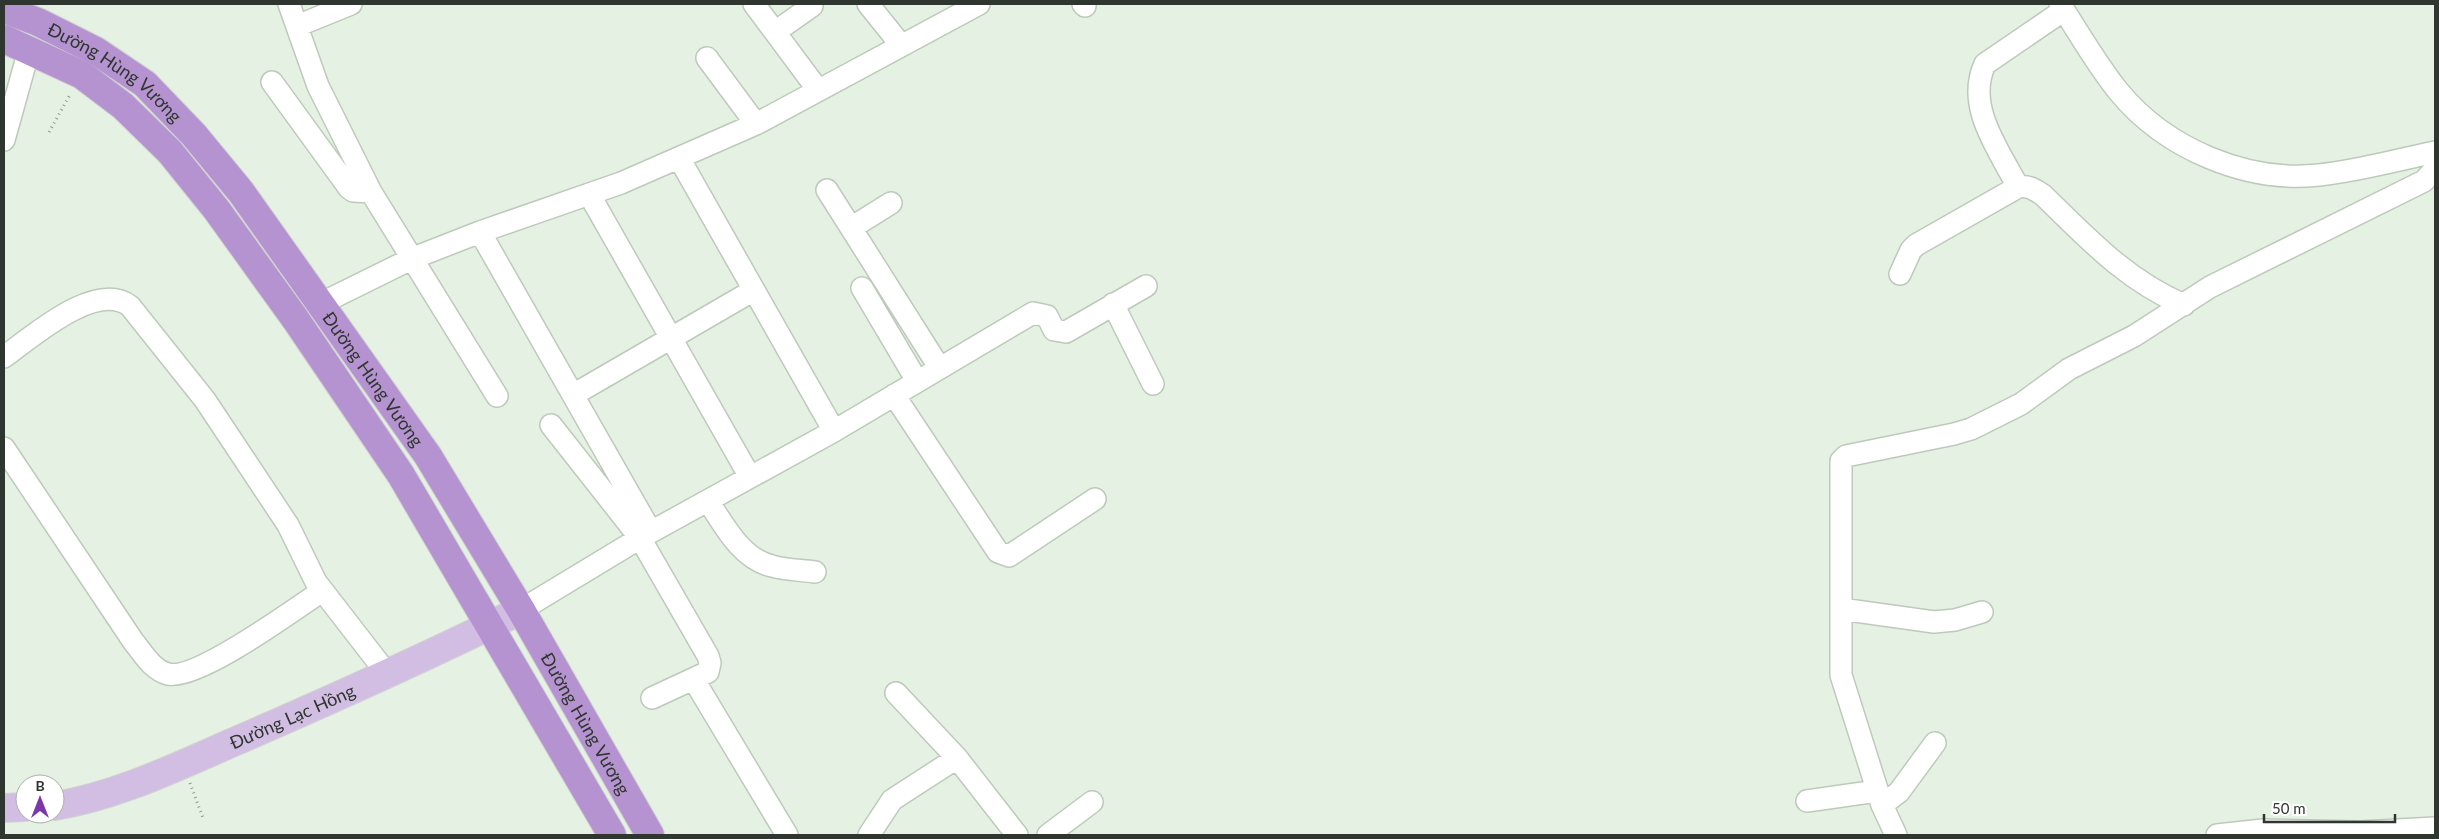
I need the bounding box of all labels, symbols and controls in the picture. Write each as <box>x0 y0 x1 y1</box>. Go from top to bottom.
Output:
street label: Đường Hùng Vương <box>44 18 187 127</box>
street label: Đường Hùng Vương <box>318 307 429 451</box>
street label: Đường Hùng Vương <box>537 648 635 798</box>
street label: Đường Lạc Hồng <box>226 679 358 754</box>
north arrow <box>15 774 65 824</box>
text: B <box>35 777 45 794</box>
scale bar <box>2264 792 2395 824</box>
text: 50 m <box>2272 799 2306 817</box>

